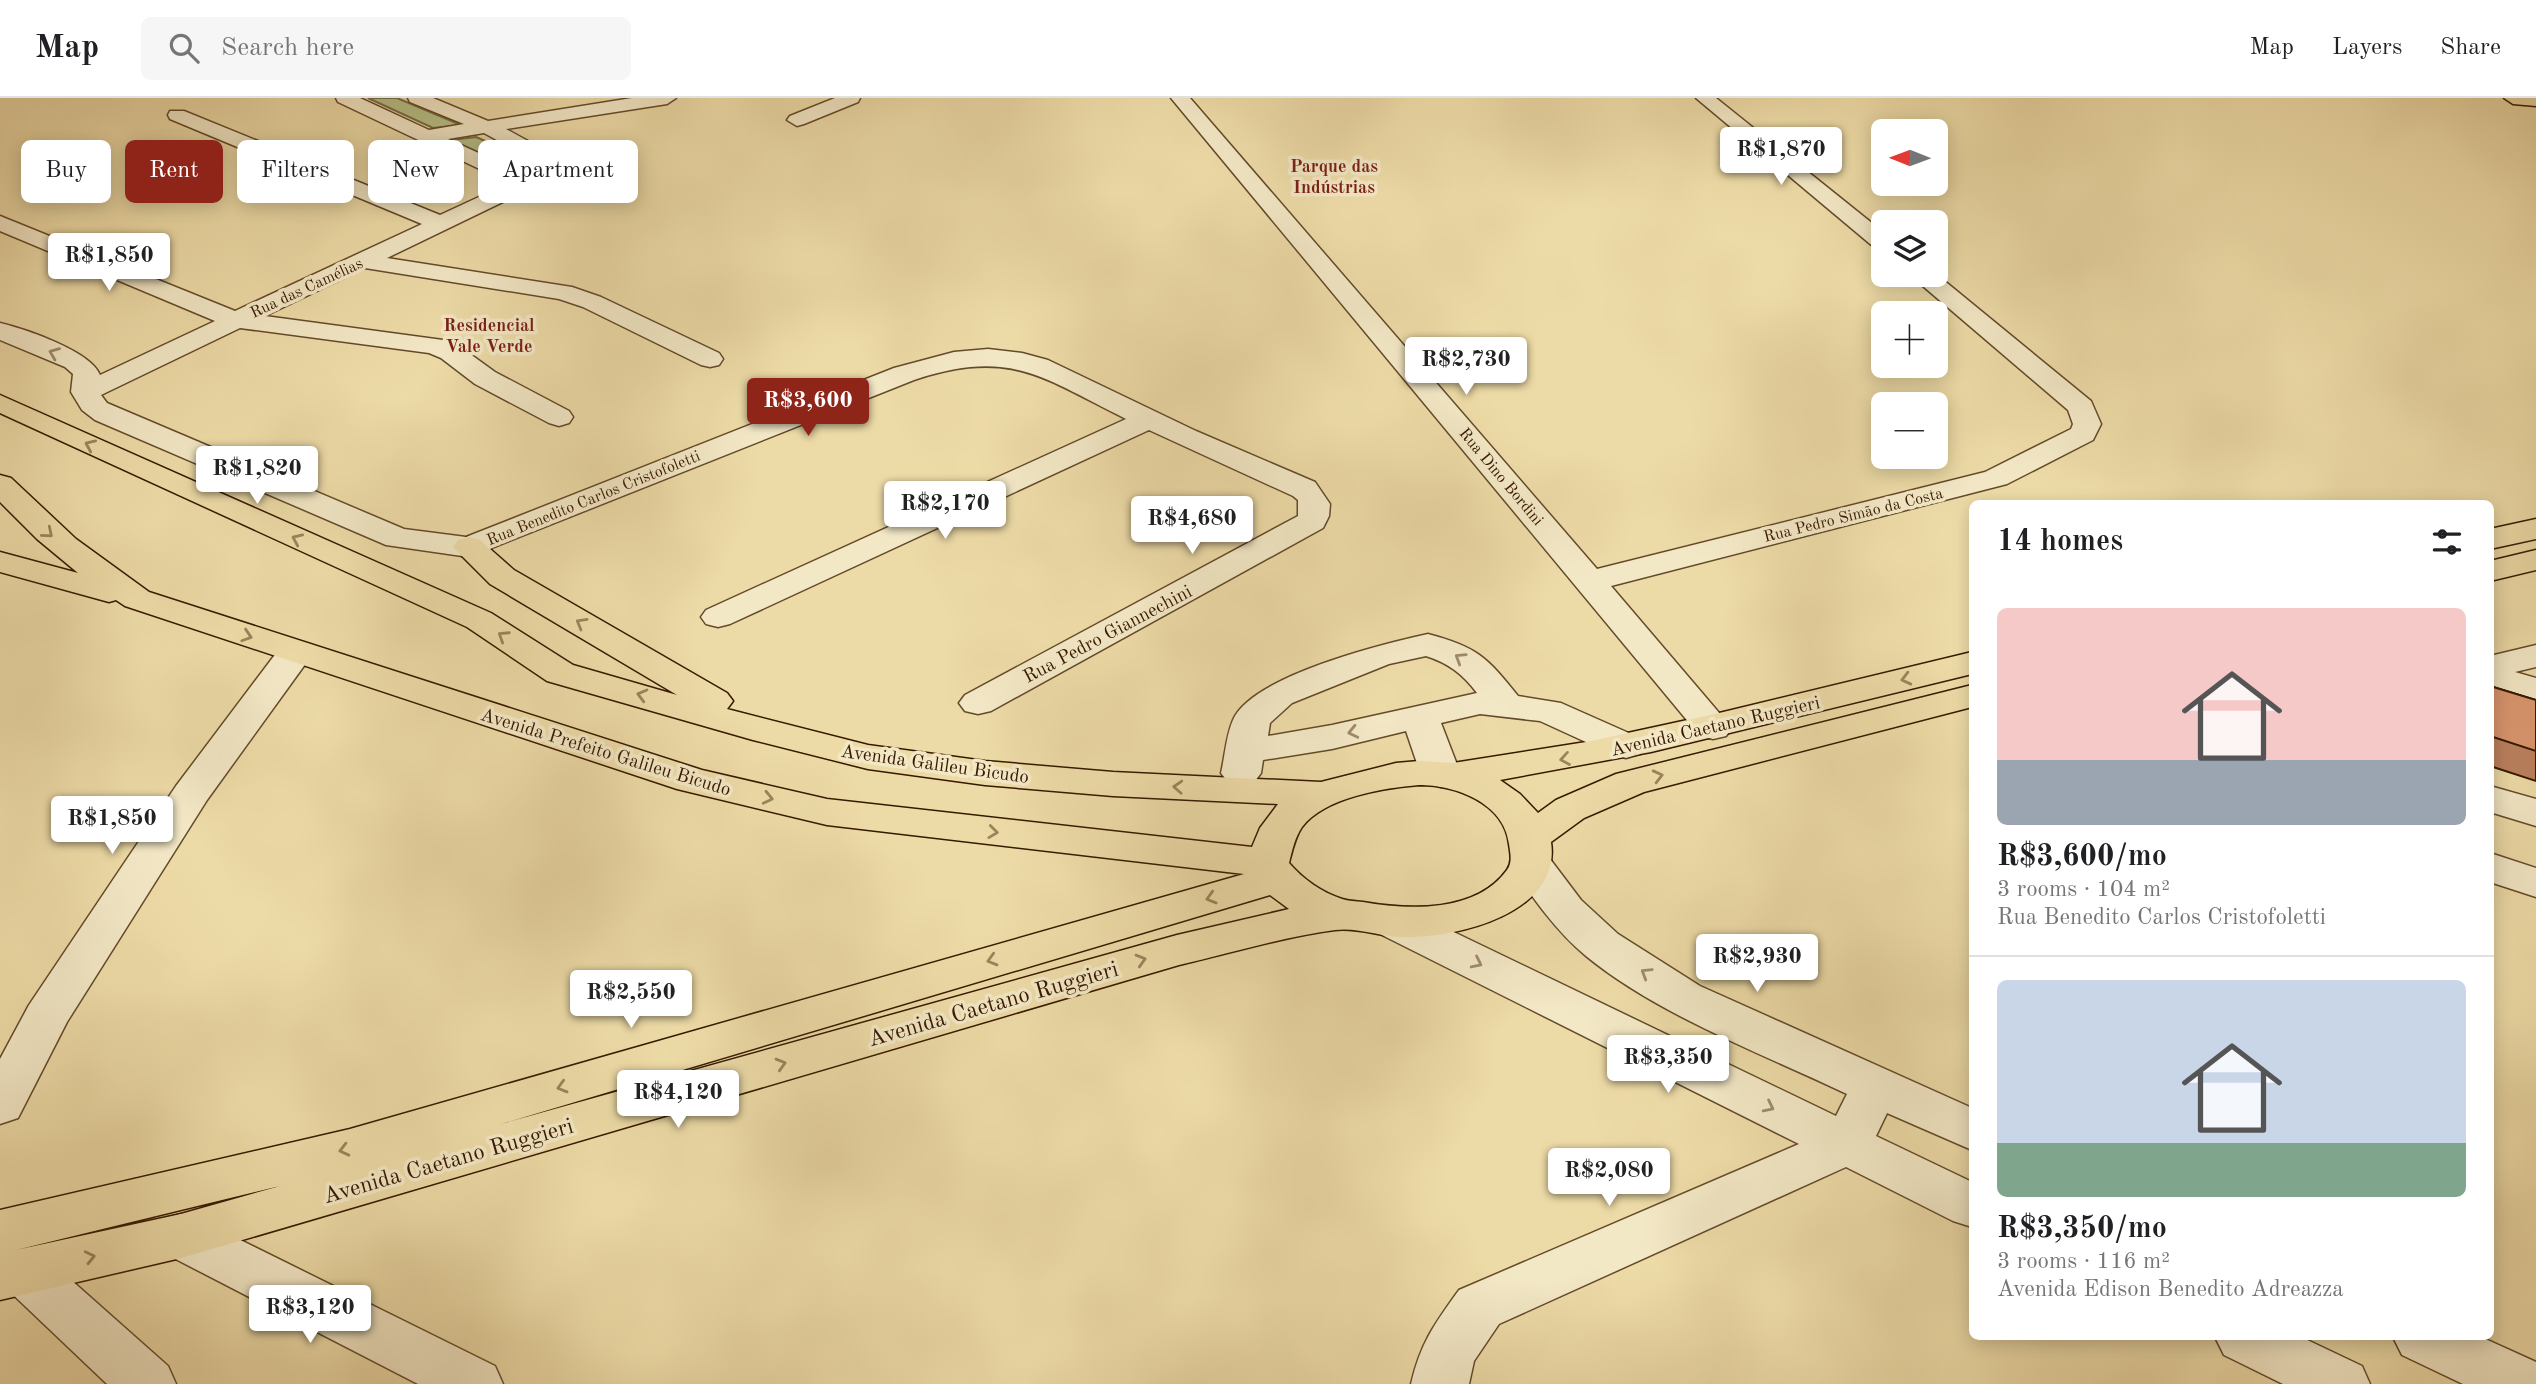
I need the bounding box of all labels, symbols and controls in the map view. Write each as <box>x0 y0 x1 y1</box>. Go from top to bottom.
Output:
search box <box>141 17 631 80</box>
icon: search <box>165 29 203 67</box>
text: Map <box>35 32 99 65</box>
text: Search here <box>221 35 354 61</box>
text: Map <box>2250 36 2294 60</box>
text: Layers <box>2332 36 2402 60</box>
text: Share <box>2440 36 2501 60</box>
north arrow <box>1871 119 1948 196</box>
map controls <box>1871 119 1948 469</box>
pin: R$1,870 <box>1716 127 1846 187</box>
text: R$1,870 <box>1736 138 1826 161</box>
chip: Buy <box>21 140 111 203</box>
chip: Rent <box>125 140 223 203</box>
chip: Filters <box>237 140 354 203</box>
chip: New <box>368 140 464 203</box>
chip: Apartment <box>478 140 638 203</box>
district label: Parque das Indústrias <box>1290 158 1378 197</box>
button: layers <box>1871 210 1948 287</box>
pin: R$1,850 <box>44 234 174 293</box>
text: R$1,850 <box>64 244 154 267</box>
street label: Rua das Camélias <box>248 256 366 322</box>
button: + <box>1871 301 1948 378</box>
district label: Residencial Vale Verde <box>443 317 535 356</box>
pin: R$2,730 <box>1401 338 1531 397</box>
one-way arrow <box>49 347 61 361</box>
text: R$2,730 <box>1421 348 1511 371</box>
pin: R$3,600 <box>743 378 873 438</box>
text: R$3,600 <box>763 389 853 412</box>
button: − <box>1871 392 1948 469</box>
street label: Rua Dino Bordini <box>1455 426 1546 529</box>
one-way arrow <box>85 439 97 453</box>
pin: R$1,820 <box>192 446 322 506</box>
street label: Rua Benedito Carlos Cristofoletti <box>485 449 703 549</box>
text: R$1,820 <box>212 457 302 480</box>
pin: R$2,170 <box>880 482 1010 541</box>
street label: Rua Pedro Simão da Costa <box>1762 486 1945 546</box>
text: R$2,170 <box>900 492 990 515</box>
pin: R$4,680 <box>1127 496 1257 556</box>
text: R$4,680 <box>1147 507 1237 530</box>
icon: filters <box>2428 523 2466 561</box>
one-way arrow <box>39 525 52 537</box>
text: 14 homes <box>1997 527 2123 557</box>
one-way arrow <box>292 533 305 547</box>
street label: Rua Pedro Giannechini <box>1021 583 1196 688</box>
one-way arrow <box>576 618 589 631</box>
one-way arrow <box>241 628 253 642</box>
one-way arrow <box>497 631 510 644</box>
one-way arrow <box>1454 653 1467 666</box>
icon: home <box>2169 653 2295 779</box>
one-way arrow <box>1900 671 1912 685</box>
one-way arrow <box>636 689 648 704</box>
street label: Avenida Caetano Ruggieri <box>1609 694 1822 761</box>
street label: Avenida Prefeito Galileu Bicudo <box>478 706 733 801</box>
one-way arrow <box>1347 724 1359 738</box>
street label: Avenida Galileu Bicudo <box>839 743 1030 788</box>
one-way arrow <box>1559 751 1571 766</box>
one-way arrow <box>1652 770 1664 784</box>
one-way arrow <box>1173 780 1184 795</box>
one-way arrow <box>762 790 774 804</box>
pin: R$1,850 <box>47 796 177 856</box>
text: R$1,850 <box>67 807 157 830</box>
one-way arrow <box>988 824 999 839</box>
text: R$3,600/mo <box>1997 842 2167 872</box>
text: 3 rooms · 104 m² <box>1997 878 2170 901</box>
one-way arrow <box>1205 890 1217 904</box>
text: Rua Benedito Carlos Cristofoletti <box>1997 906 2326 929</box>
pin: R$2,930 <box>1692 934 1822 994</box>
text: R$2,930 <box>1712 945 1802 968</box>
one-way arrow <box>986 952 998 967</box>
one-way arrow <box>1135 954 1147 969</box>
one-way arrow <box>1470 955 1482 969</box>
street label: Avenida Caetano Ruggieri <box>866 958 1121 1051</box>
one-way arrow <box>1641 969 1654 982</box>
pin: R$2,550 <box>566 970 696 1030</box>
text: R$2,550 <box>586 981 676 1004</box>
icon: home <box>2169 1025 2295 1151</box>
pin: R$3,350 <box>1603 1035 1733 1095</box>
text: R$3,350 <box>1623 1046 1713 1069</box>
one-way arrow <box>775 1058 787 1072</box>
pin: R$4,120 <box>613 1070 743 1130</box>
one-way arrow <box>556 1078 568 1093</box>
text: R$4,120 <box>633 1081 723 1104</box>
one-way arrow <box>1762 1098 1774 1112</box>
street label: Avenida Caetano Ruggieri <box>321 1115 576 1208</box>
one-way arrow <box>338 1142 350 1156</box>
pin: R$2,080 <box>1544 1148 1674 1208</box>
text: R$2,080 <box>1564 1159 1654 1182</box>
text: R$3,350/mo <box>1997 1214 2167 1244</box>
text: 3 rooms · 116 m² <box>1997 1250 2170 1273</box>
one-way arrow <box>84 1251 96 1265</box>
text: Avenida Edison Benedito Adreazza <box>1997 1278 2344 1301</box>
pin: R$3,120 <box>245 1286 375 1345</box>
text: R$3,120 <box>265 1296 355 1319</box>

